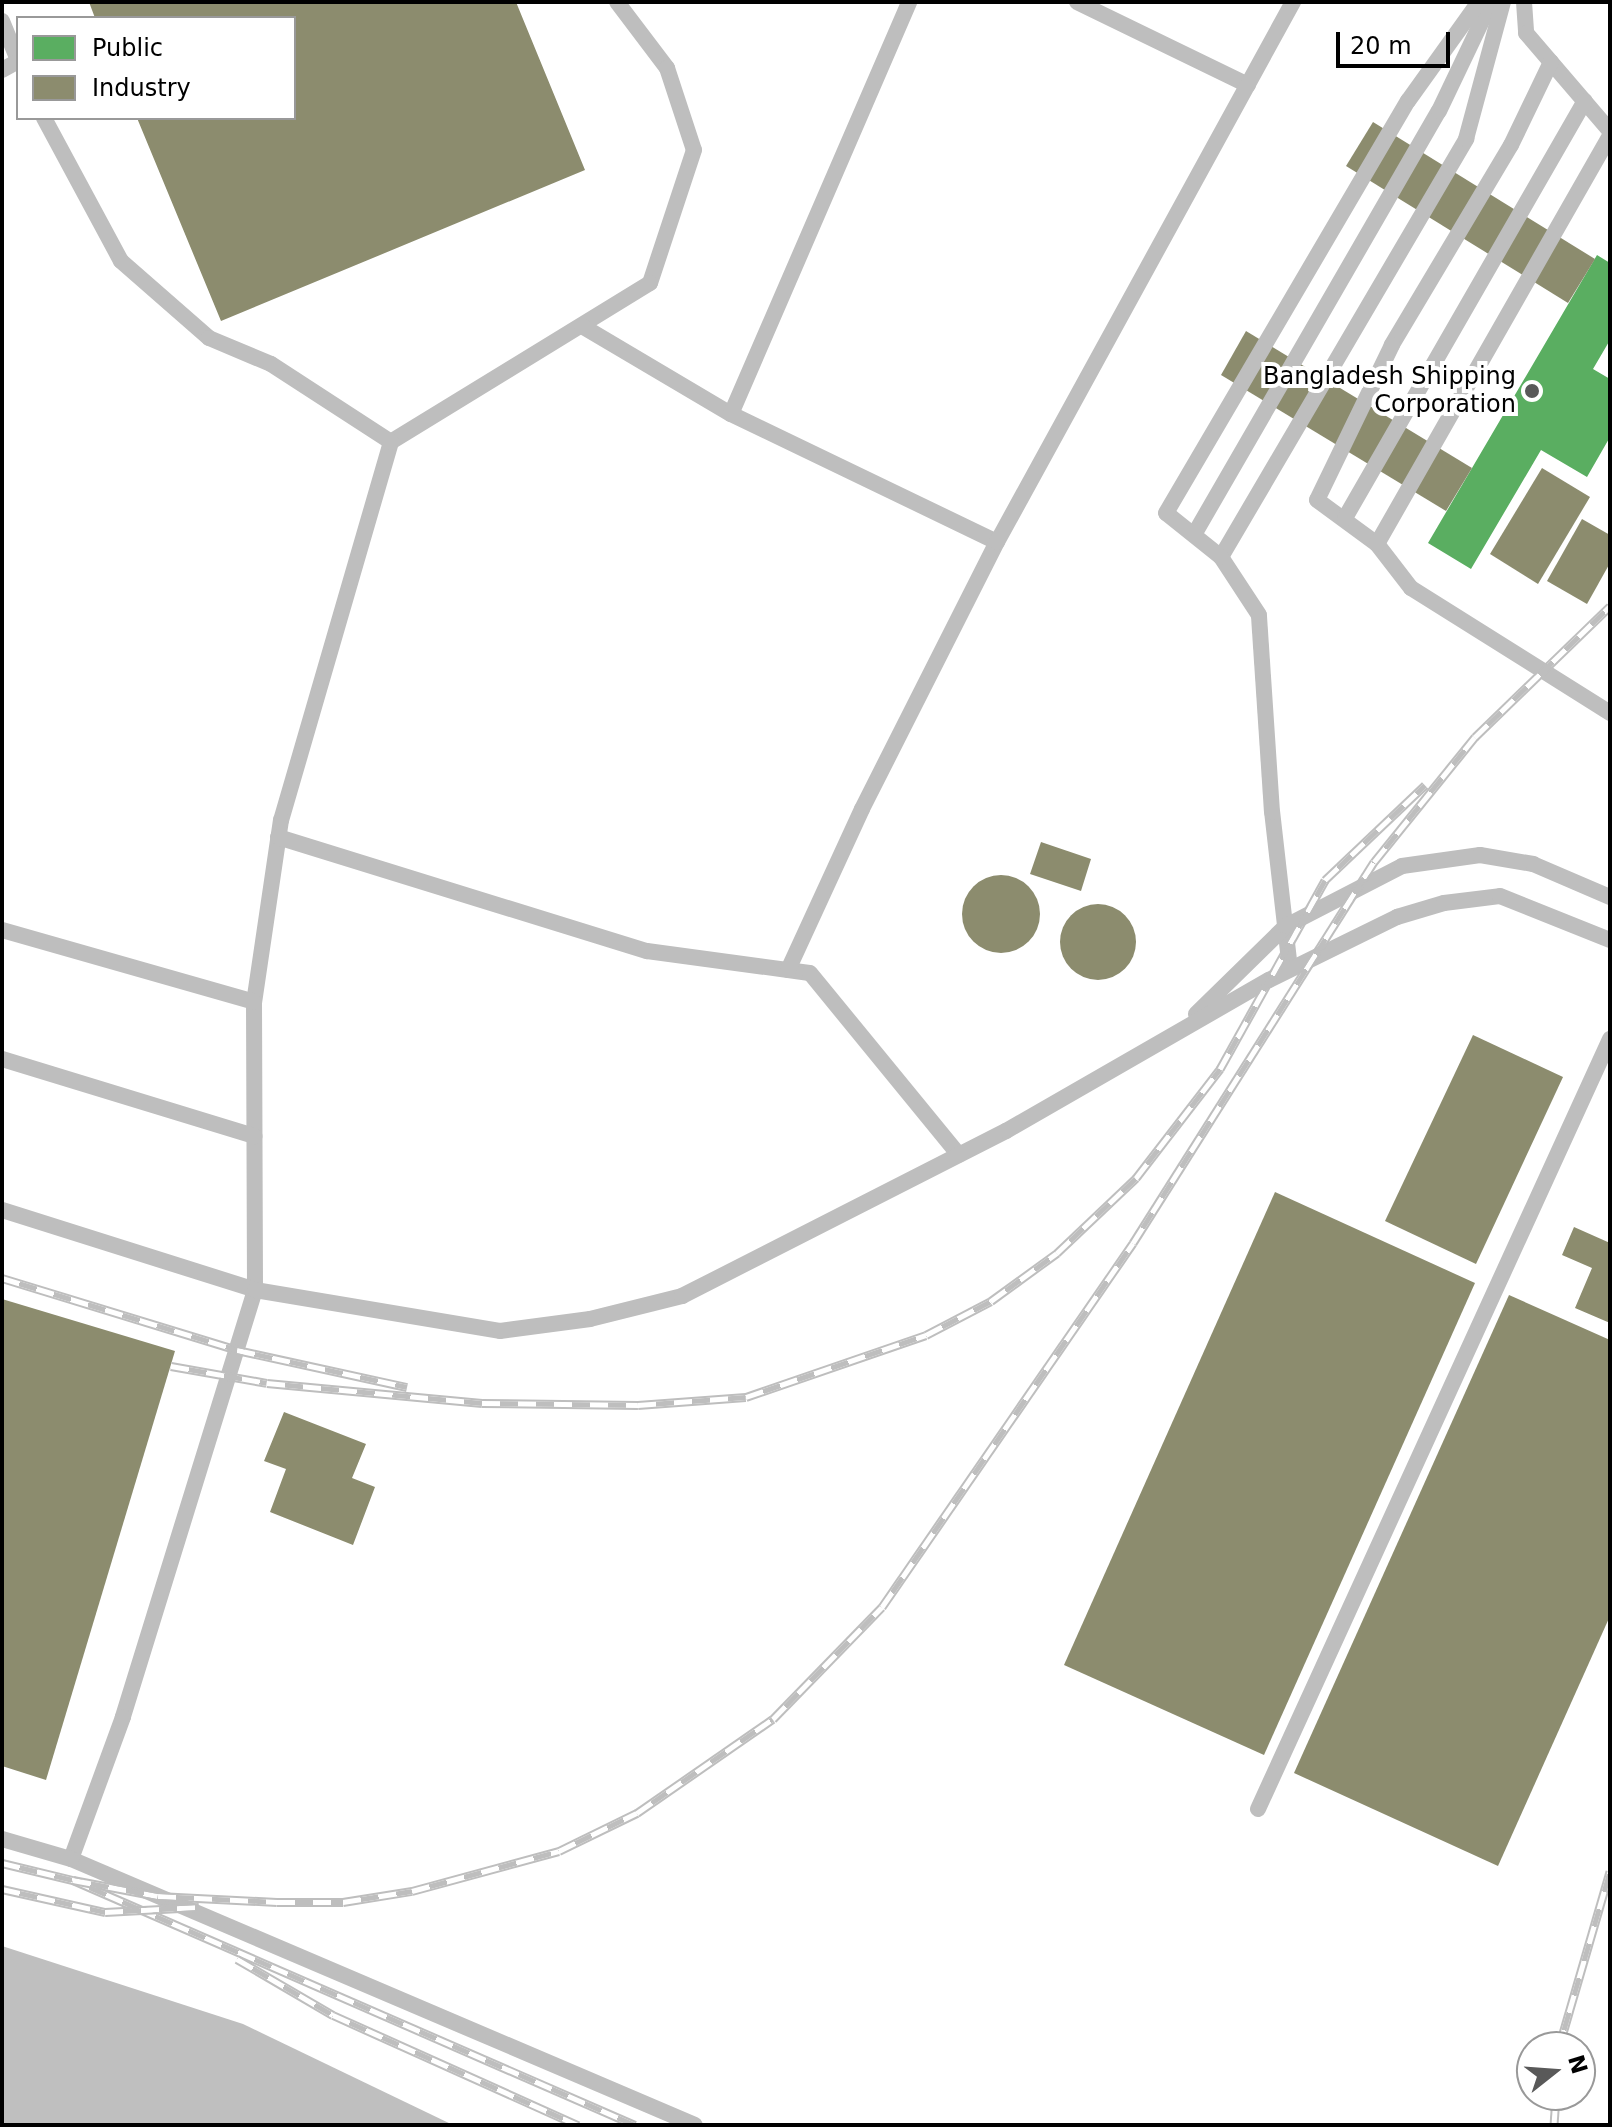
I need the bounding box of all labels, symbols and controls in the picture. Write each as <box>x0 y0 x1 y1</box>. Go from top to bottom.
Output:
legend <box>16 16 296 120</box>
scale bar <box>1340 16 1454 66</box>
text: 20 m <box>1350 32 1412 60</box>
text: Public <box>92 34 163 62</box>
text: Industry <box>92 74 191 102</box>
place label: Bangladesh Shipping Corporation <box>1263 363 1516 419</box>
marker: Bangladesh Shipping Corporation <box>1523 382 1541 400</box>
north arrow <box>1516 2031 1596 2111</box>
text: N <box>1563 2052 1592 2077</box>

